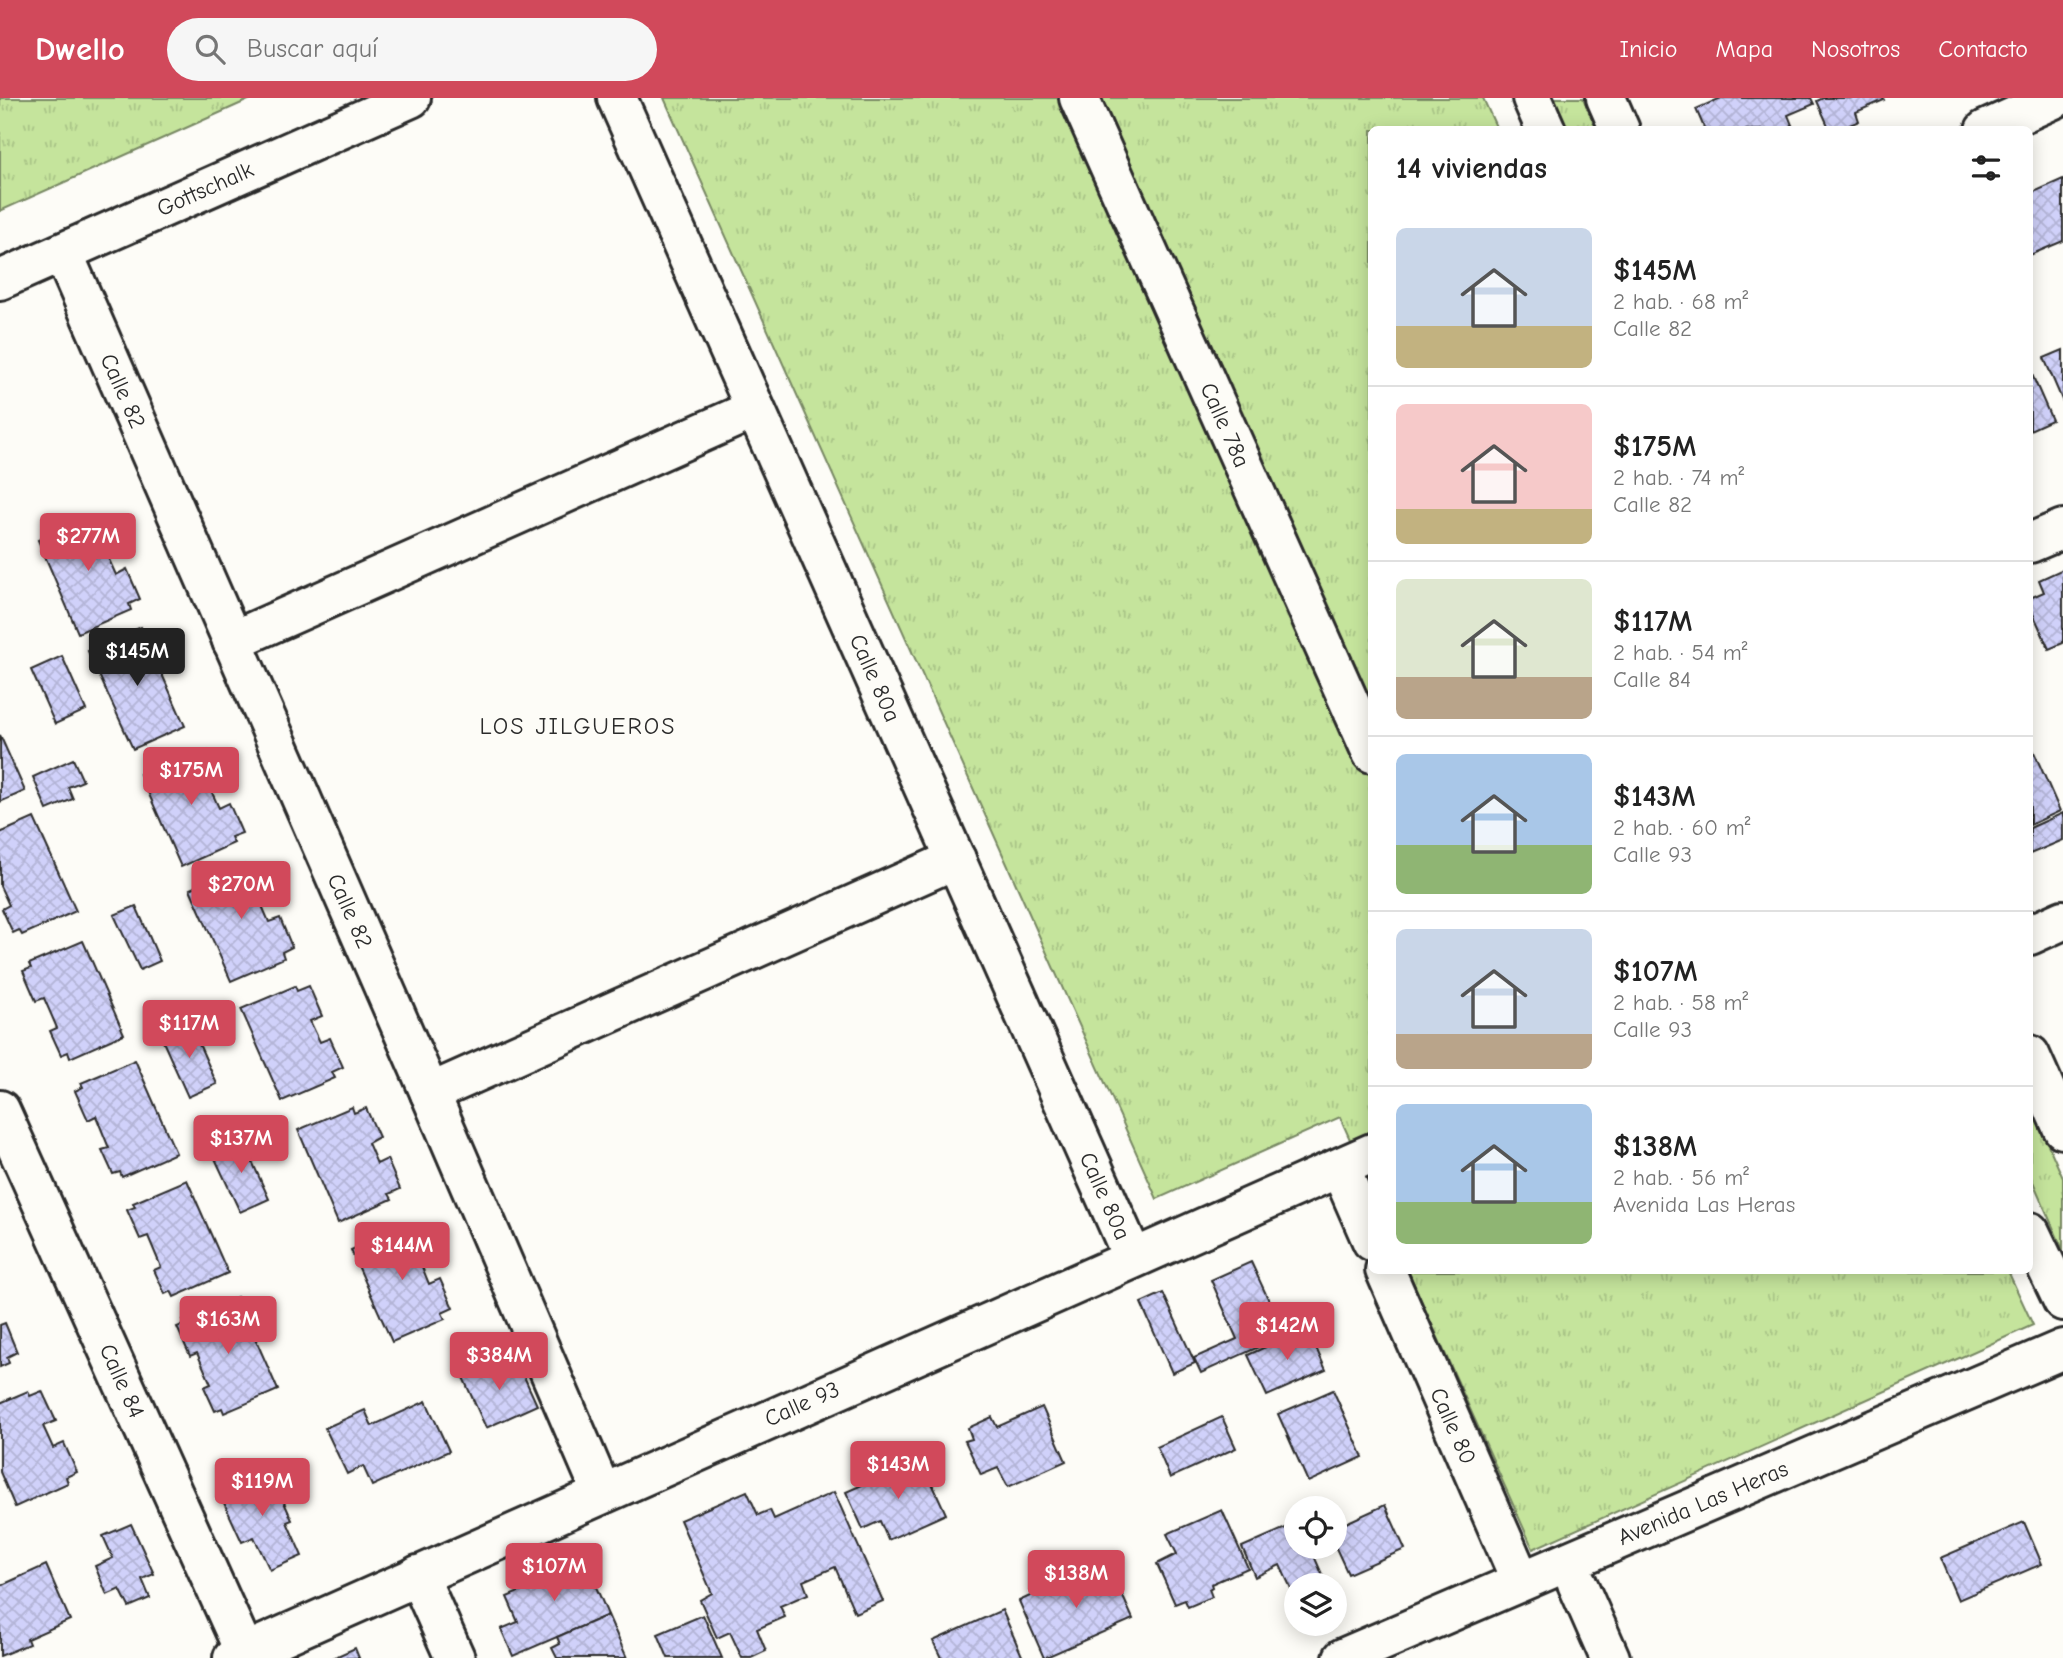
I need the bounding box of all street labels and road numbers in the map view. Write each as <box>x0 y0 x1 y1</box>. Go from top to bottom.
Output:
street label: Gottschalk <box>153 156 257 222</box>
street label: Calle 82 <box>95 349 151 433</box>
street label: Calle 78a <box>1194 379 1256 471</box>
street label: Calle 80a <box>844 630 906 726</box>
street label: Calle 82 <box>322 869 378 953</box>
street label: Calle 80a <box>1074 1148 1136 1244</box>
street label: Calle 84 <box>94 1340 150 1422</box>
street label: Calle 93 <box>760 1376 844 1432</box>
street label: Calle 80 <box>1424 1383 1482 1469</box>
street label: Avenida Las Heras <box>1614 1455 1792 1551</box>

